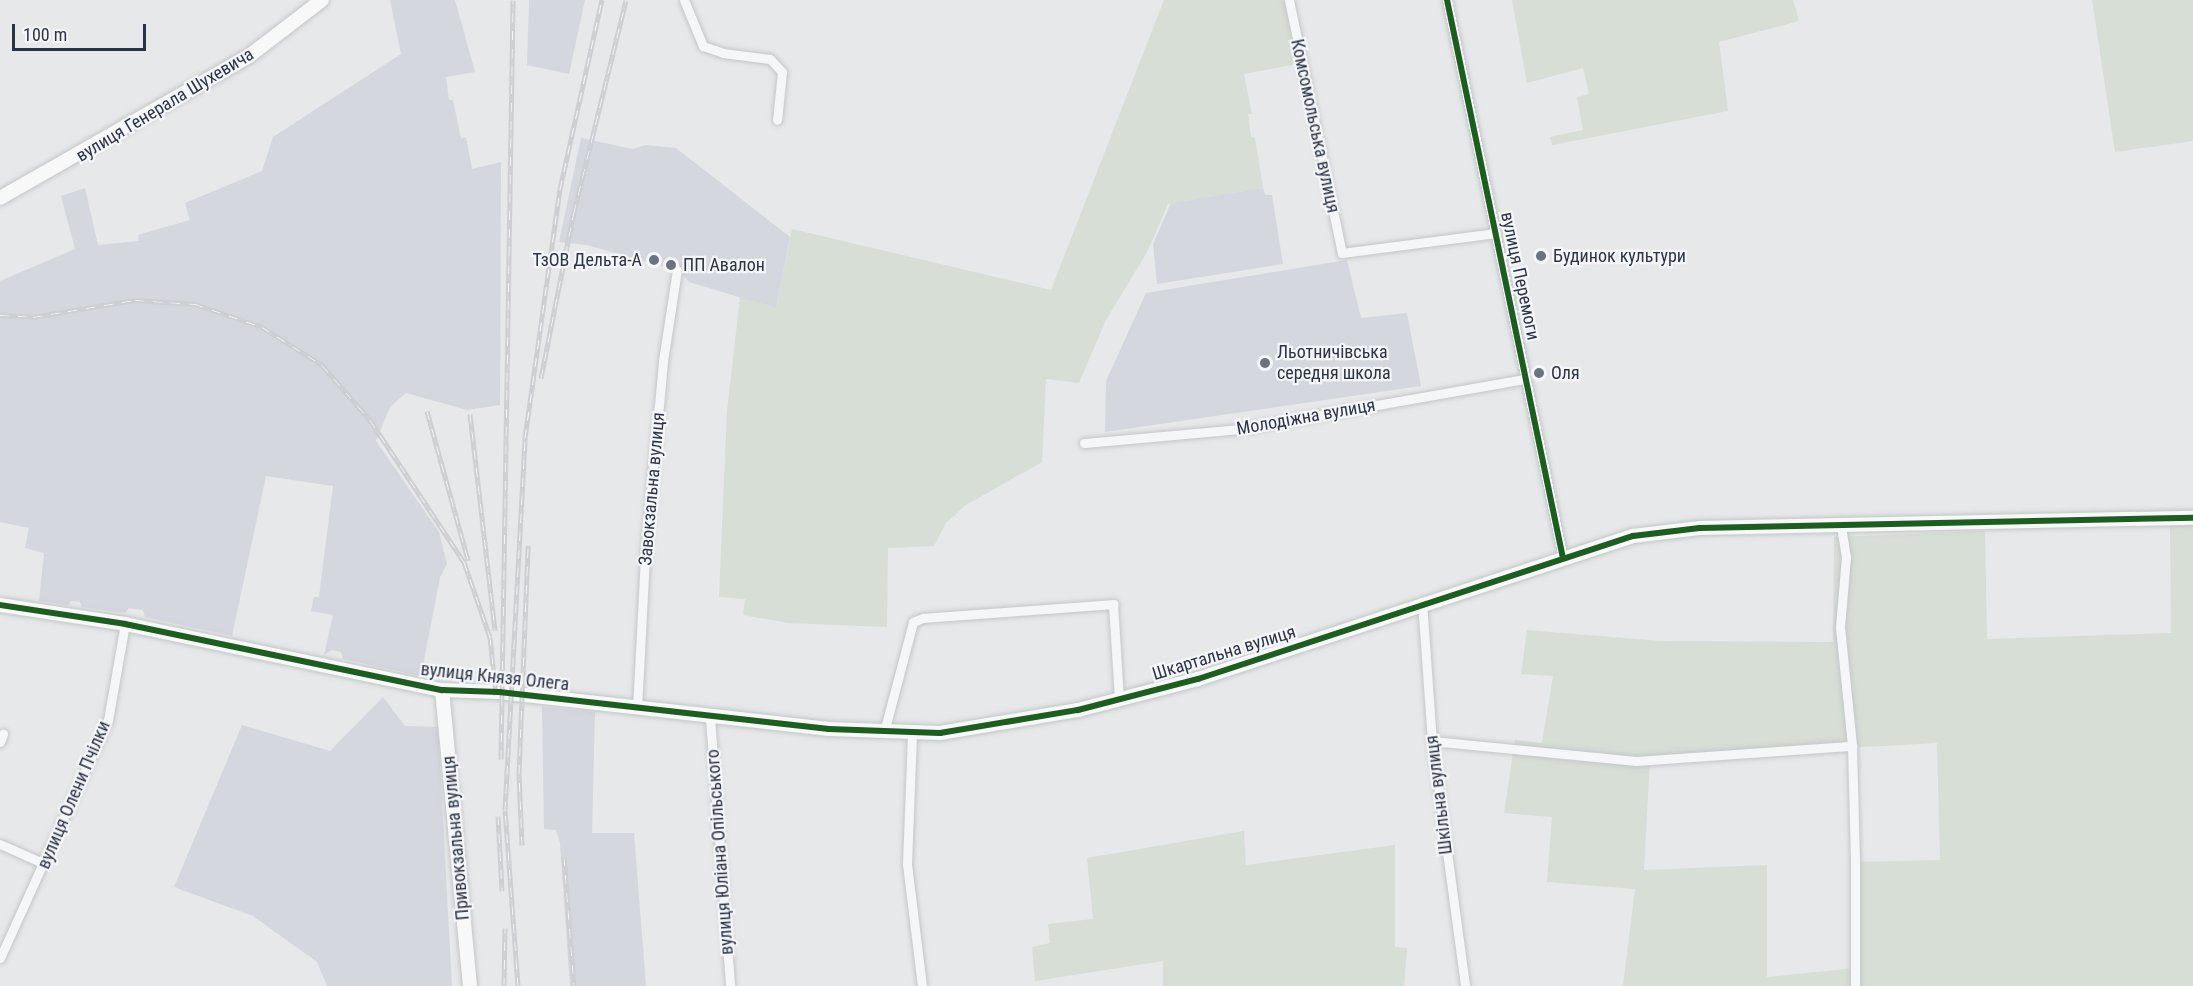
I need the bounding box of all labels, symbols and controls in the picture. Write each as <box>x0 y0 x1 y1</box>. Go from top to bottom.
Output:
scale bar <box>15 12 148 50</box>
text: 100 m <box>23 24 67 45</box>
street label: Комсомольська вулиця <box>1286 37 1344 215</box>
street label: вулиця Генерала Шухевича <box>72 43 258 167</box>
street label: вулиця Перемоги <box>1496 210 1544 342</box>
place label: Будинок культури <box>1553 245 1686 267</box>
place label: ТзОВ Дельта-А <box>532 249 642 271</box>
marker: Будинок культури <box>1534 249 1548 263</box>
marker: ТзОВ Дельта-А <box>647 253 661 267</box>
place label: ПП Авалон <box>683 254 765 276</box>
marker: ПП Авалон <box>664 258 678 272</box>
place label: Льотничівська середня школа <box>1277 342 1391 385</box>
marker: Льотничівська середня школа <box>1258 356 1272 370</box>
place label: Оля <box>1551 362 1580 384</box>
marker: Оля <box>1532 366 1546 380</box>
street label: Молодіжна вулиця <box>1235 394 1377 440</box>
street label: Завокзальна вулиця <box>635 411 669 567</box>
street label: Шкартальна вулиця <box>1150 621 1298 685</box>
street label: вулиця Князя Олега <box>420 658 570 696</box>
street label: вулиця Олени Пчілки <box>33 718 115 872</box>
street label: Шкільна вулиця <box>1421 734 1457 856</box>
street label: вулиця Юліана Опільського <box>702 748 738 956</box>
street label: Привокзальна вулиця <box>438 755 474 921</box>

